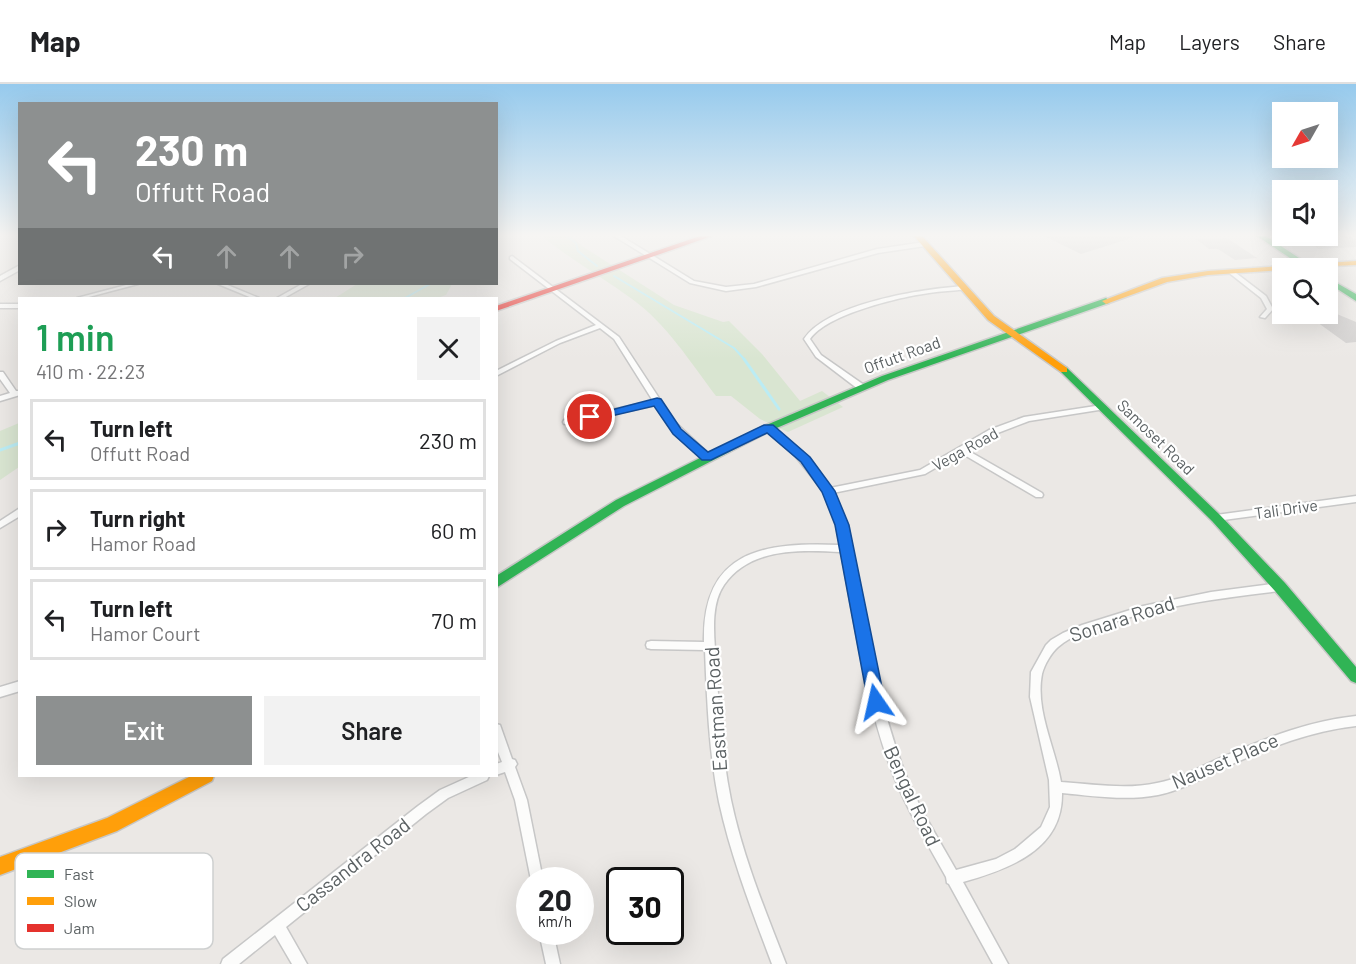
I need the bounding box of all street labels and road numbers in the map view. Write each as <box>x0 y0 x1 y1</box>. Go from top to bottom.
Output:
street label: Offutt Road <box>861 332 943 377</box>
street label: Samoset Road <box>1114 395 1199 478</box>
street label: Vega Road <box>928 423 1001 474</box>
street label: Tali Drive <box>1253 495 1319 522</box>
street label: Sonara Road <box>1066 590 1177 646</box>
street label: Eastman Road <box>699 646 731 772</box>
street label: Nauset Place <box>1168 727 1282 793</box>
street label: Bengal Road <box>879 742 947 849</box>
street label: Cassandra Road <box>290 812 414 916</box>

